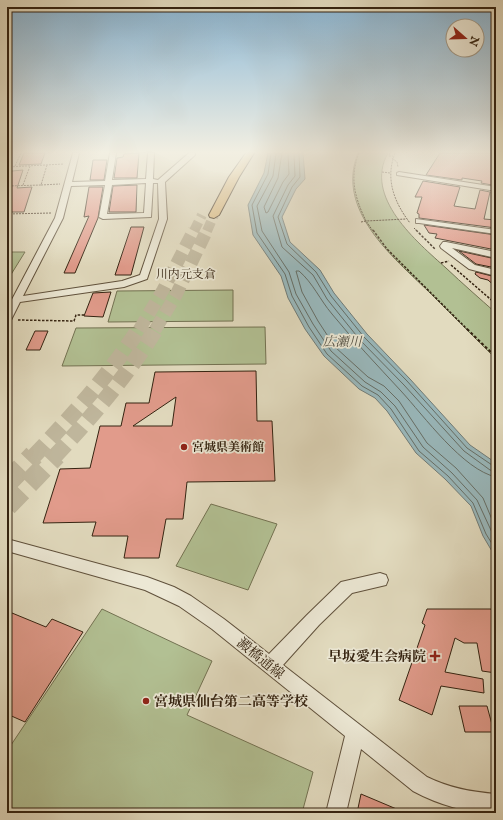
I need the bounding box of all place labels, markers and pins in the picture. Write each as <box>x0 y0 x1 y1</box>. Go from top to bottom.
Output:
place label: 宮城県美術館 <box>192 440 264 455</box>
marker: 宮城県美術館 <box>179 442 189 452</box>
place label: 早坂愛生会病院 <box>328 648 426 666</box>
marker: 早坂愛生会病院 <box>429 650 441 662</box>
place label: 宮城県仙台第二高等学校 <box>154 693 308 711</box>
marker: 宮城県仙台第二高等学校 <box>141 696 151 706</box>

